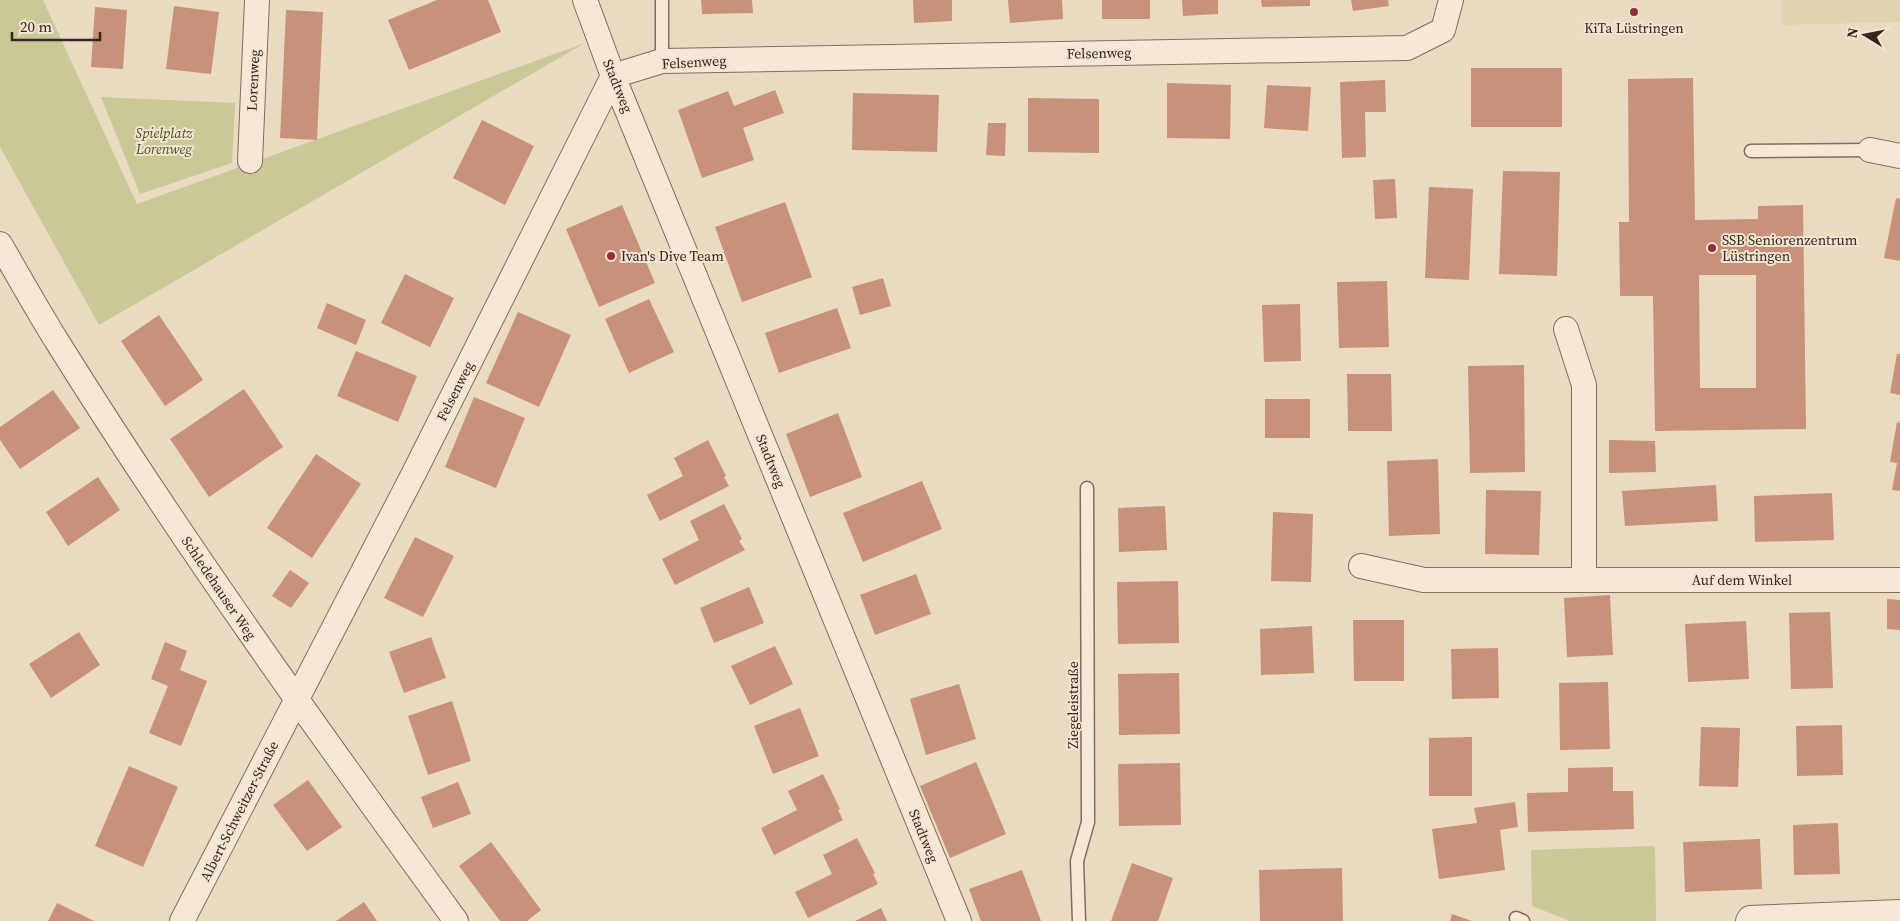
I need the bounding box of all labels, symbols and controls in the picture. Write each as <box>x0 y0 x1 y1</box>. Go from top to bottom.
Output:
marker: KiTa Lüstringen <box>1628 6 1640 18</box>
scale bar <box>12 10 100 42</box>
north arrow <box>1840 10 1890 60</box>
text: 20 m <box>20 16 52 37</box>
place label: KiTa Lüstringen <box>1584 18 1684 38</box>
text: N <box>1841 26 1863 40</box>
street label: Felsenweg <box>1066 42 1132 64</box>
street label: Lorenweg <box>241 49 265 111</box>
street label: Felsenweg <box>661 50 727 74</box>
street label: Stadtweg <box>598 56 638 116</box>
park label: Spielplatz Lorenweg <box>135 123 193 159</box>
place label: SSB Seniorenzentrum Lüstringen <box>1722 230 1858 266</box>
marker: SSB Seniorenzentrum Lüstringen <box>1706 242 1718 254</box>
place label: Ivan's Dive Team <box>621 246 724 266</box>
marker: Ivan's Dive Team <box>605 250 617 262</box>
street label: Felsenweg <box>431 358 479 424</box>
street label: Stadtweg <box>751 431 791 491</box>
street label: Schledehauser Weg <box>177 532 261 644</box>
street label: Auf dem Winkel <box>1692 570 1792 590</box>
street label: Ziegeleistraße <box>1063 661 1083 749</box>
street label: Albert-Schweitzer-Straße <box>195 737 283 885</box>
street label: Stadtweg <box>904 806 944 866</box>

